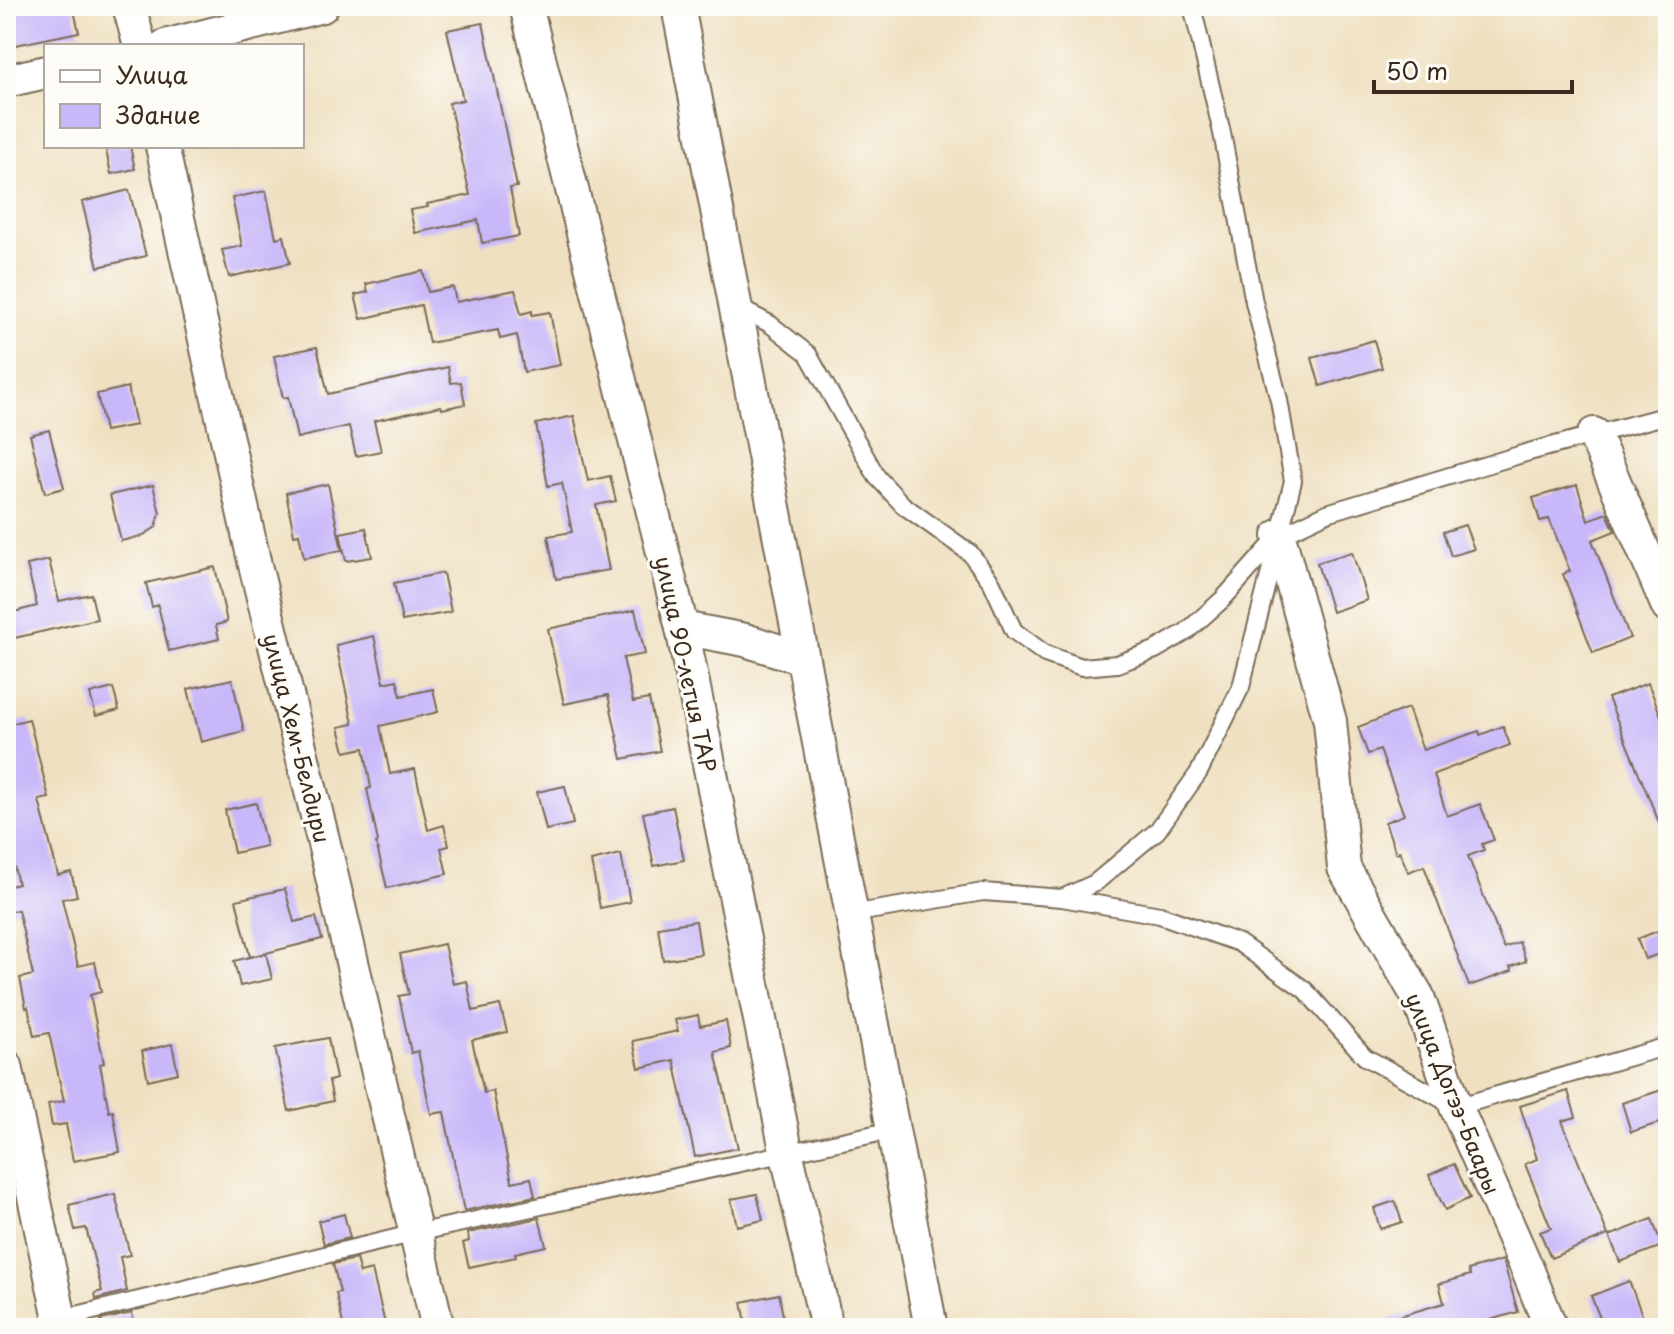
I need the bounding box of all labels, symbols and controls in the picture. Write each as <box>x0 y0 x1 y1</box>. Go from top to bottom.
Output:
legend <box>44 44 304 148</box>
scale bar <box>1374 44 1572 94</box>
text: 50 m <box>1386 52 1448 88</box>
text: Улица <box>116 56 188 92</box>
text: Здание <box>116 96 201 132</box>
street label: улица 90-летия ТАР <box>648 553 726 775</box>
street label: улица Хем-Белдири <box>256 630 340 846</box>
street label: улица Догээ-Баары <box>1398 987 1510 1199</box>

